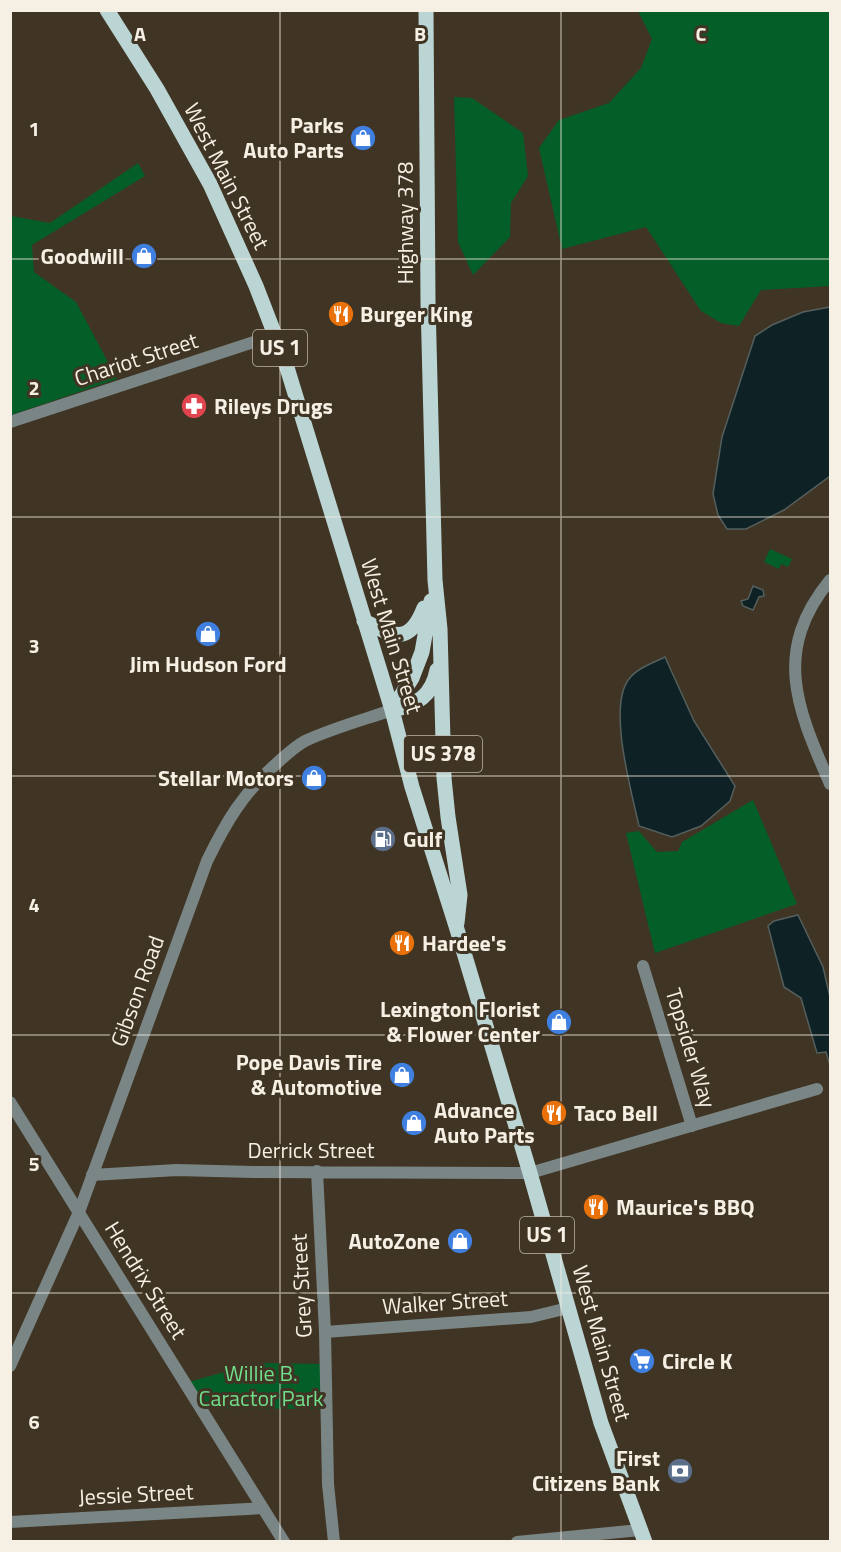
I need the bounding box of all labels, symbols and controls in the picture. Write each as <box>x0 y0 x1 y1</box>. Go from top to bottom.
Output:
text: A <box>134 18 146 49</box>
text: B <box>414 18 426 49</box>
text: C <box>696 18 707 49</box>
street label: West Main Street <box>175 97 279 256</box>
place label: Parks Auto Parts <box>243 108 344 167</box>
text: 1 <box>28 113 40 144</box>
shop icon: Parks Auto Parts <box>348 123 378 153</box>
street label: Highway 378 <box>388 162 422 284</box>
place label: Goodwill <box>41 239 124 273</box>
shop icon: Goodwill <box>129 241 159 271</box>
place label: Burger King <box>360 297 473 331</box>
restaurant icon: Burger King <box>326 299 356 329</box>
street label: Chariot Street <box>70 323 202 395</box>
road number: US 1 <box>253 330 307 366</box>
text: 2 <box>28 372 40 403</box>
place label: Rileys Drugs <box>214 389 333 423</box>
pharmacy icon: Rileys Drugs <box>179 391 209 421</box>
street label: West Main Street <box>352 554 432 718</box>
shop icon: Jim Hudson Ford <box>193 619 223 649</box>
text: 3 <box>28 630 40 661</box>
place label: Jim Hudson Ford <box>129 647 287 681</box>
road number: US 378 <box>404 736 482 772</box>
place label: Stellar Motors <box>158 761 294 795</box>
shop icon: Stellar Motors <box>299 763 329 793</box>
place label: Gulf <box>403 822 443 856</box>
fuel station icon: Gulf <box>368 824 398 854</box>
text: 4 <box>28 889 40 920</box>
place label: Hardee's <box>422 926 506 960</box>
restaurant icon: Hardee's <box>387 928 417 958</box>
street label: Gibson Road <box>101 931 173 1051</box>
street label: Topsider Way <box>657 984 725 1112</box>
place label: Lexington Florist & Flower Center <box>380 992 540 1051</box>
shop icon: Lexington Florist & Flower Center <box>544 1007 574 1037</box>
place label: Pope Davis Tire & Automotive <box>236 1045 382 1104</box>
shop icon: Pope Davis Tire & Automotive <box>387 1060 417 1090</box>
place label: Advance Auto Parts <box>434 1093 535 1152</box>
place label: Taco Bell <box>574 1096 658 1130</box>
restaurant icon: Taco Bell <box>539 1098 569 1128</box>
shop icon: Advance Auto Parts <box>399 1108 429 1138</box>
street label: Derrick Street <box>247 1133 375 1167</box>
text: 5 <box>28 1148 40 1179</box>
place label: Maurice's BBQ <box>616 1190 755 1224</box>
restaurant icon: Maurice's BBQ <box>581 1192 611 1222</box>
street label: Hendrix Street <box>96 1214 196 1346</box>
road number: US 1 <box>520 1217 574 1253</box>
place label: AutoZone <box>348 1224 440 1258</box>
shop icon: AutoZone <box>445 1226 475 1256</box>
street label: Grey Street <box>281 1233 321 1339</box>
street label: West Main Street <box>564 1261 641 1425</box>
street label: Walker Street <box>381 1281 509 1323</box>
place label: Circle K <box>662 1344 733 1378</box>
supermarket icon: Circle K <box>627 1346 657 1376</box>
park label: Willie B. Caractor Park <box>198 1356 324 1415</box>
text: 6 <box>28 1406 40 1437</box>
place label: First Citizens Bank <box>532 1441 661 1500</box>
bank icon: First Citizens Bank <box>665 1456 695 1486</box>
street label: Jessie Street <box>78 1474 195 1514</box>

